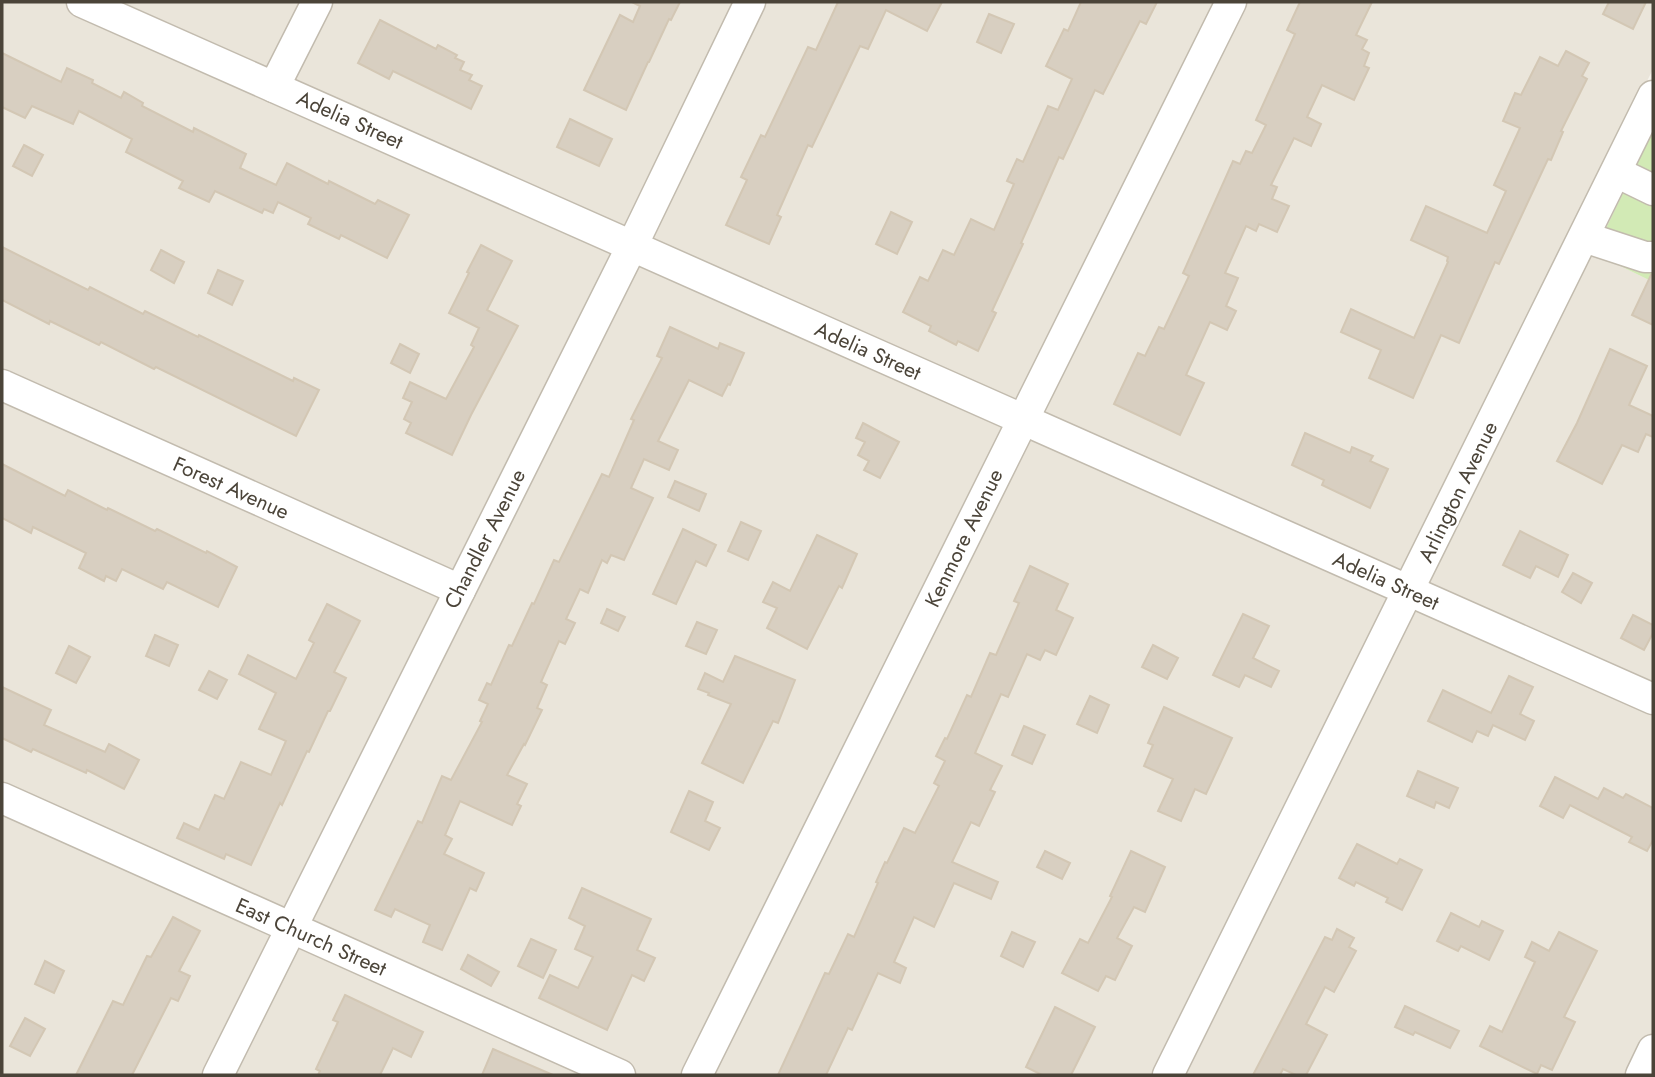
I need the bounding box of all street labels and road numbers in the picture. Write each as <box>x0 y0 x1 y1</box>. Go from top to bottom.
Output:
street label: Adelia Street <box>292 83 408 157</box>
street label: Adelia Street <box>810 314 926 388</box>
street label: Arlington Avenue <box>1411 416 1505 568</box>
street label: Forest Avenue <box>168 449 294 527</box>
street label: Chandler Avenue <box>437 464 533 614</box>
street label: Kenmore Avenue <box>918 464 1011 612</box>
street label: Adelia Street <box>1328 544 1444 618</box>
street label: East Church Street <box>231 890 391 984</box>

